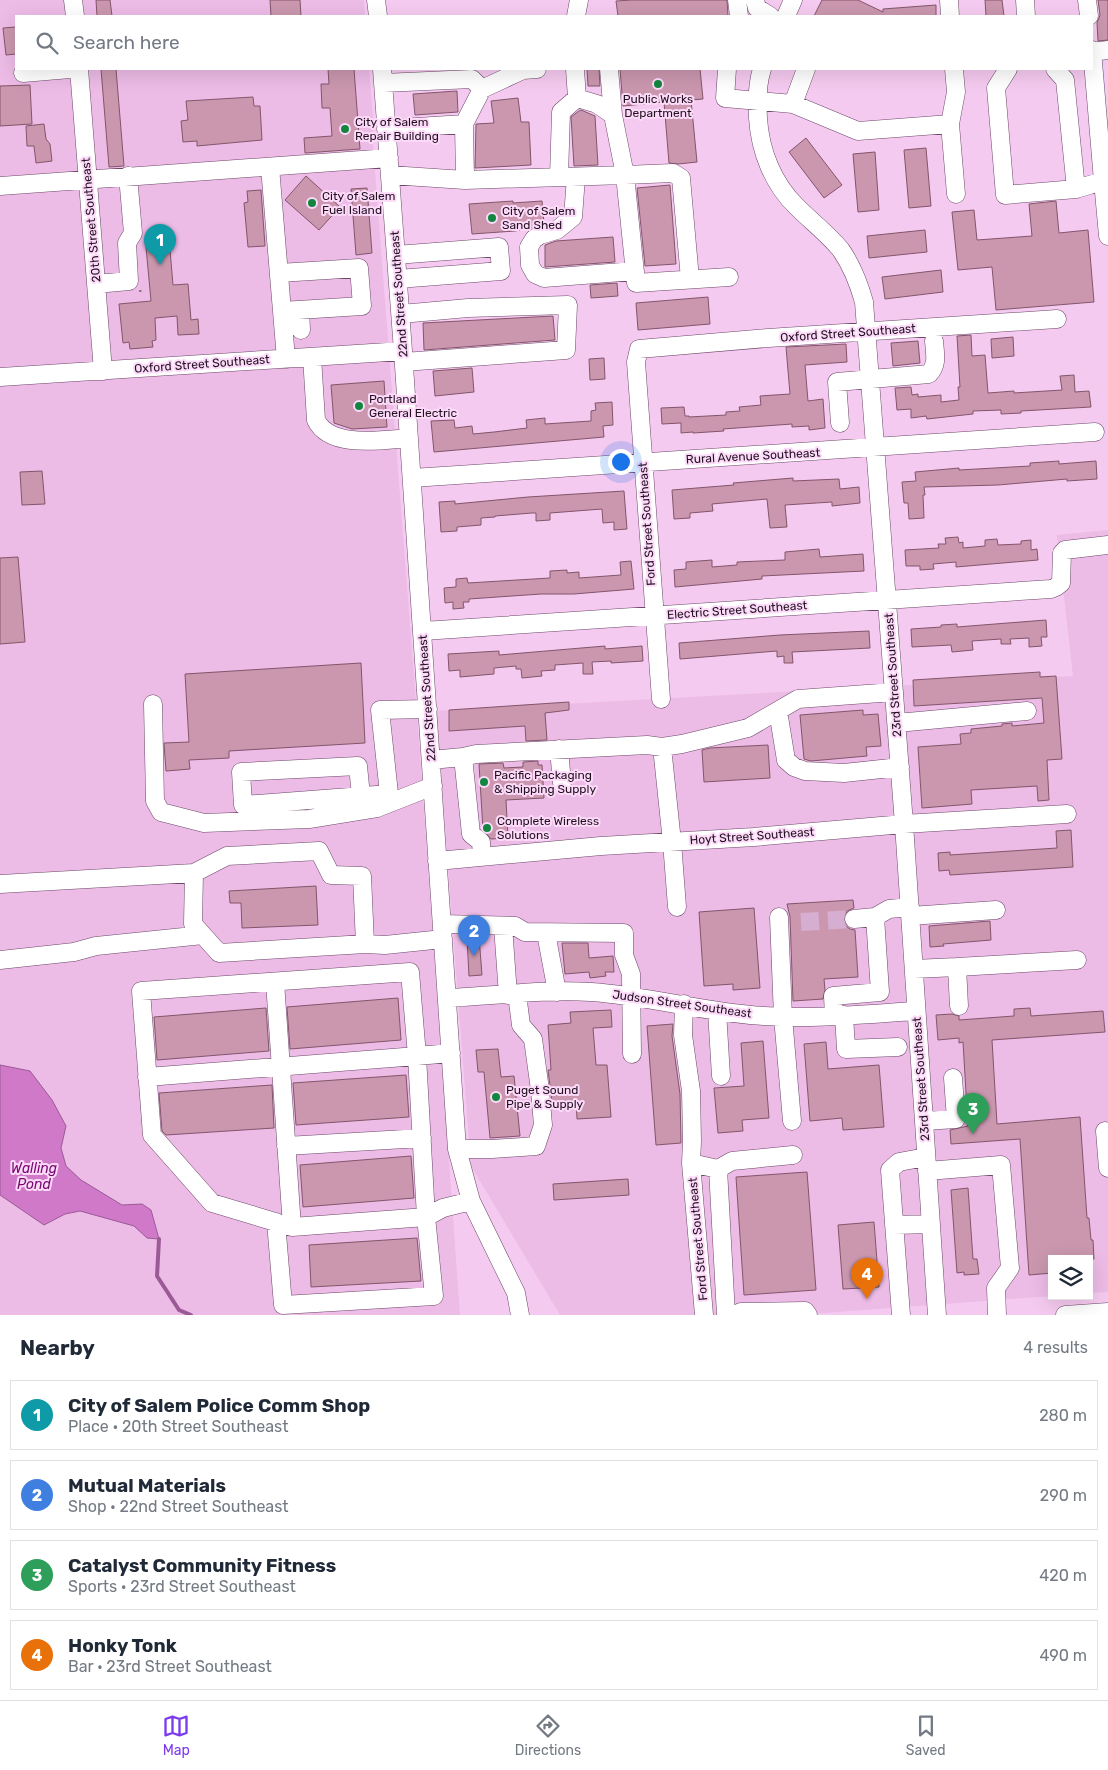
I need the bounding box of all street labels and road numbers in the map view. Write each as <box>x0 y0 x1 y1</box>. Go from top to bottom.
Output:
street label: 20th Street Southeast <box>79 157 103 283</box>
street label: 22nd Street Southeast <box>388 230 410 358</box>
street label: Oxford Street Southeast <box>780 321 917 345</box>
street label: Oxford Street Southeast <box>134 352 271 376</box>
street label: Rural Avenue Southeast <box>686 445 821 467</box>
street label: Ford Street Southeast <box>636 462 658 586</box>
street label: Electric Street Southeast <box>666 598 808 622</box>
street label: 23rd Street Southeast <box>882 612 904 737</box>
street label: 22nd Street Southeast <box>416 634 438 762</box>
street label: Hoyt Street Southeast <box>689 825 815 847</box>
street label: Judson Street Southeast <box>611 987 753 1021</box>
street label: 23rd Street Southeast <box>910 1016 932 1141</box>
street label: Ford Street Southeast <box>686 1177 710 1301</box>

